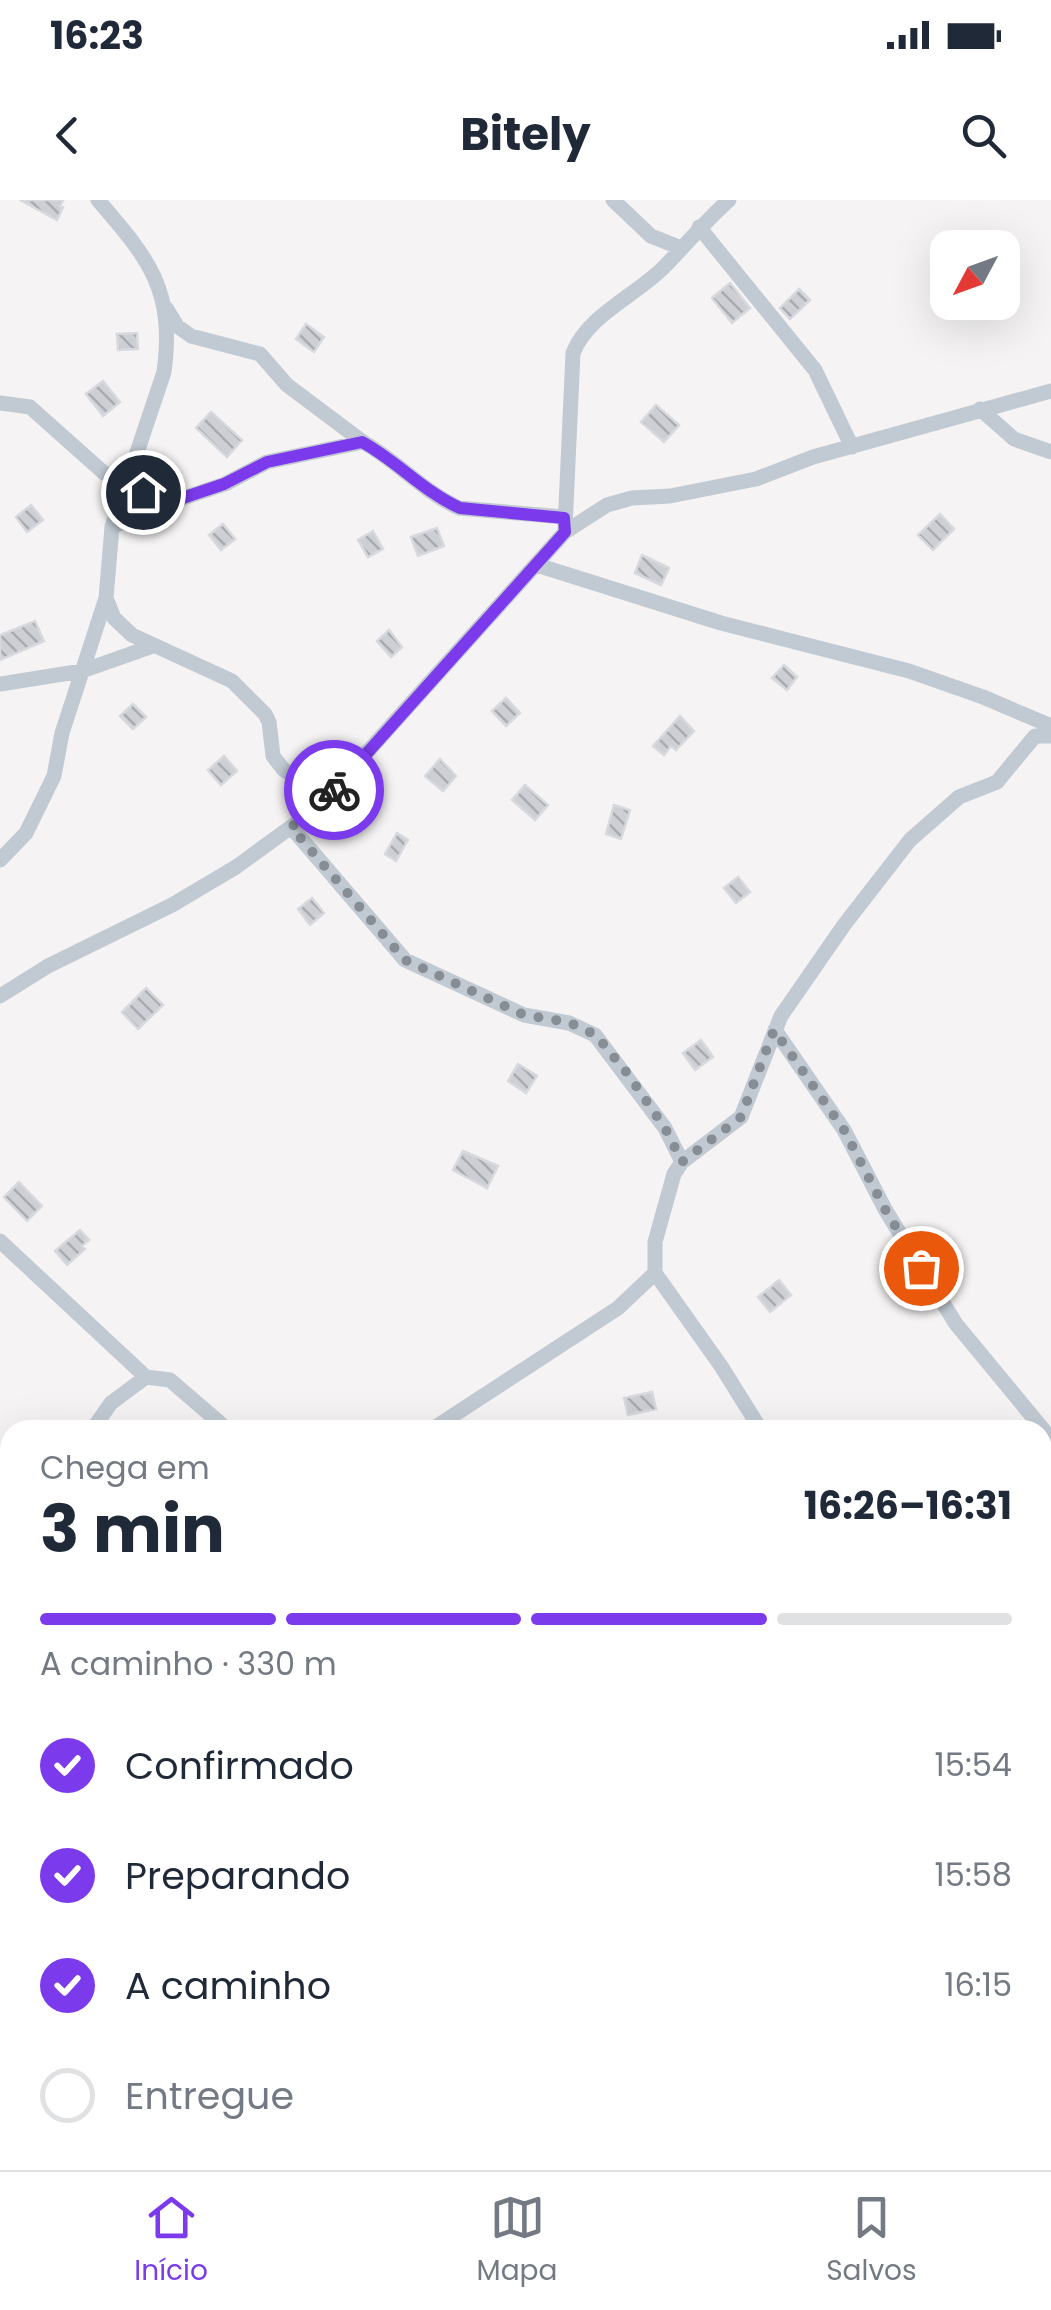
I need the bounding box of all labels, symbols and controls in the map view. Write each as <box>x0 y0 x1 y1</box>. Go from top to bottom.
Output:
text: 16:23 <box>50 9 144 62</box>
text: Bitely <box>460 103 591 166</box>
icon: back <box>40 108 95 163</box>
icon: search <box>956 108 1011 163</box>
north arrow <box>930 230 1020 320</box>
map controls <box>930 230 1020 320</box>
pin <box>101 450 186 535</box>
icon: home <box>116 465 171 520</box>
courier <box>284 740 384 840</box>
icon: bike <box>307 763 362 818</box>
pin <box>879 1226 964 1311</box>
icon: bag <box>894 1241 949 1296</box>
text: Chega em <box>40 1445 210 1490</box>
text: 16:26–16:31 <box>804 1479 1012 1532</box>
text: 3 min <box>40 1484 225 1575</box>
text: A caminho · 330 m <box>40 1641 337 1686</box>
icon: check <box>40 1738 95 1793</box>
text: Confirmado <box>125 1739 354 1792</box>
text: 15:54 <box>935 1742 1012 1787</box>
icon: check <box>40 1848 95 1903</box>
text: Preparando <box>125 1849 350 1902</box>
text: 15:58 <box>935 1852 1012 1897</box>
icon: check <box>40 1958 95 2013</box>
text: A caminho <box>125 1959 331 2012</box>
text: 16:15 <box>944 1962 1012 2007</box>
text: Entregue <box>125 2069 294 2122</box>
tab: Início <box>134 2190 208 2292</box>
tab: Mapa <box>477 2190 557 2292</box>
tab: Salvos <box>826 2190 917 2292</box>

